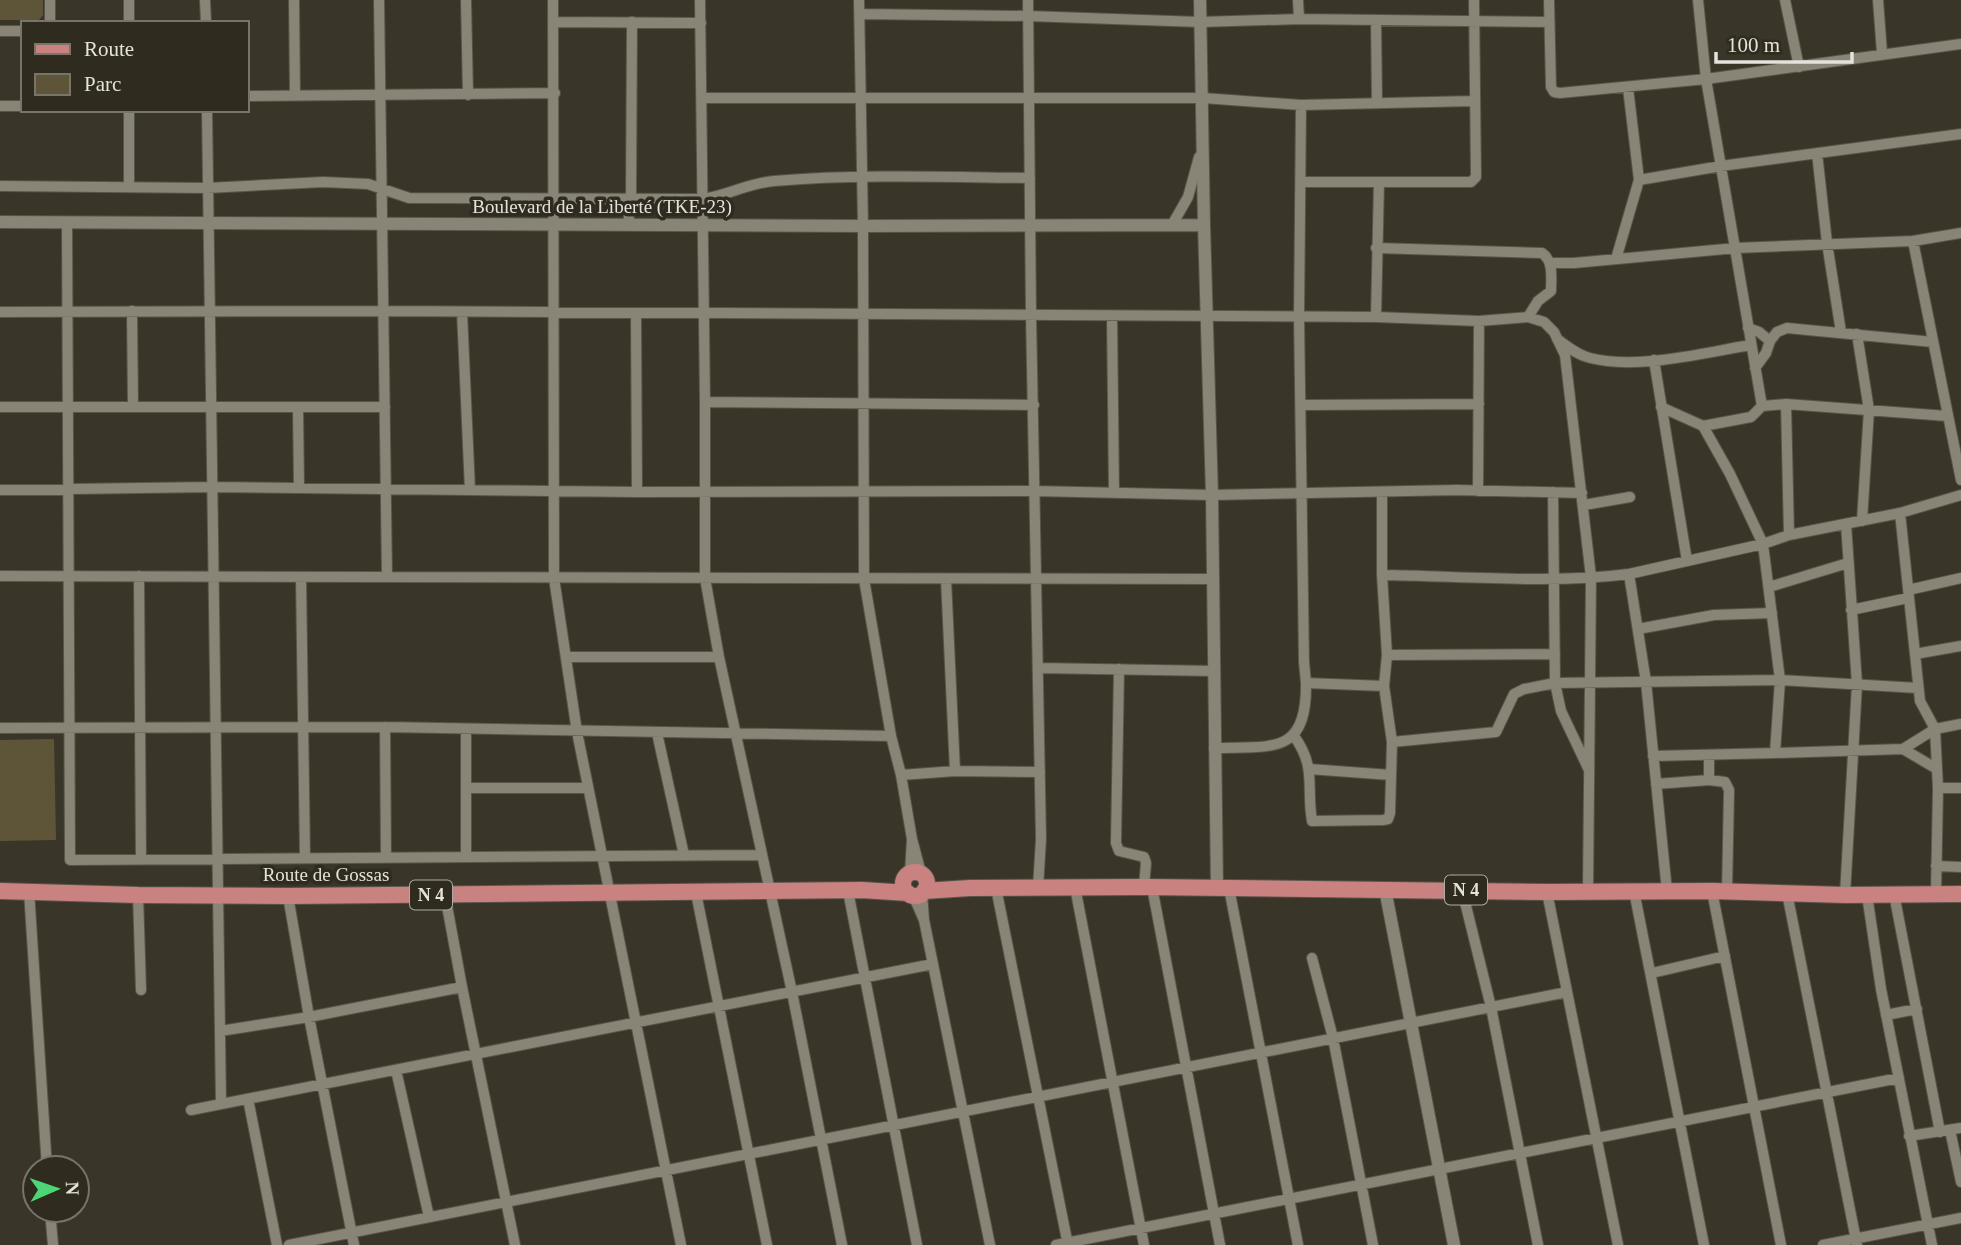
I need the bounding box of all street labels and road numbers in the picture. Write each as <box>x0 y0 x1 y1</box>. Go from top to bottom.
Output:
street label: Boulevard de la Liberté (TKE-23) <box>472 196 732 218</box>
street label: Route de Gossas <box>263 864 389 885</box>
road number: N 4 <box>1445 876 1487 904</box>
road number: N 4 <box>410 880 452 910</box>

